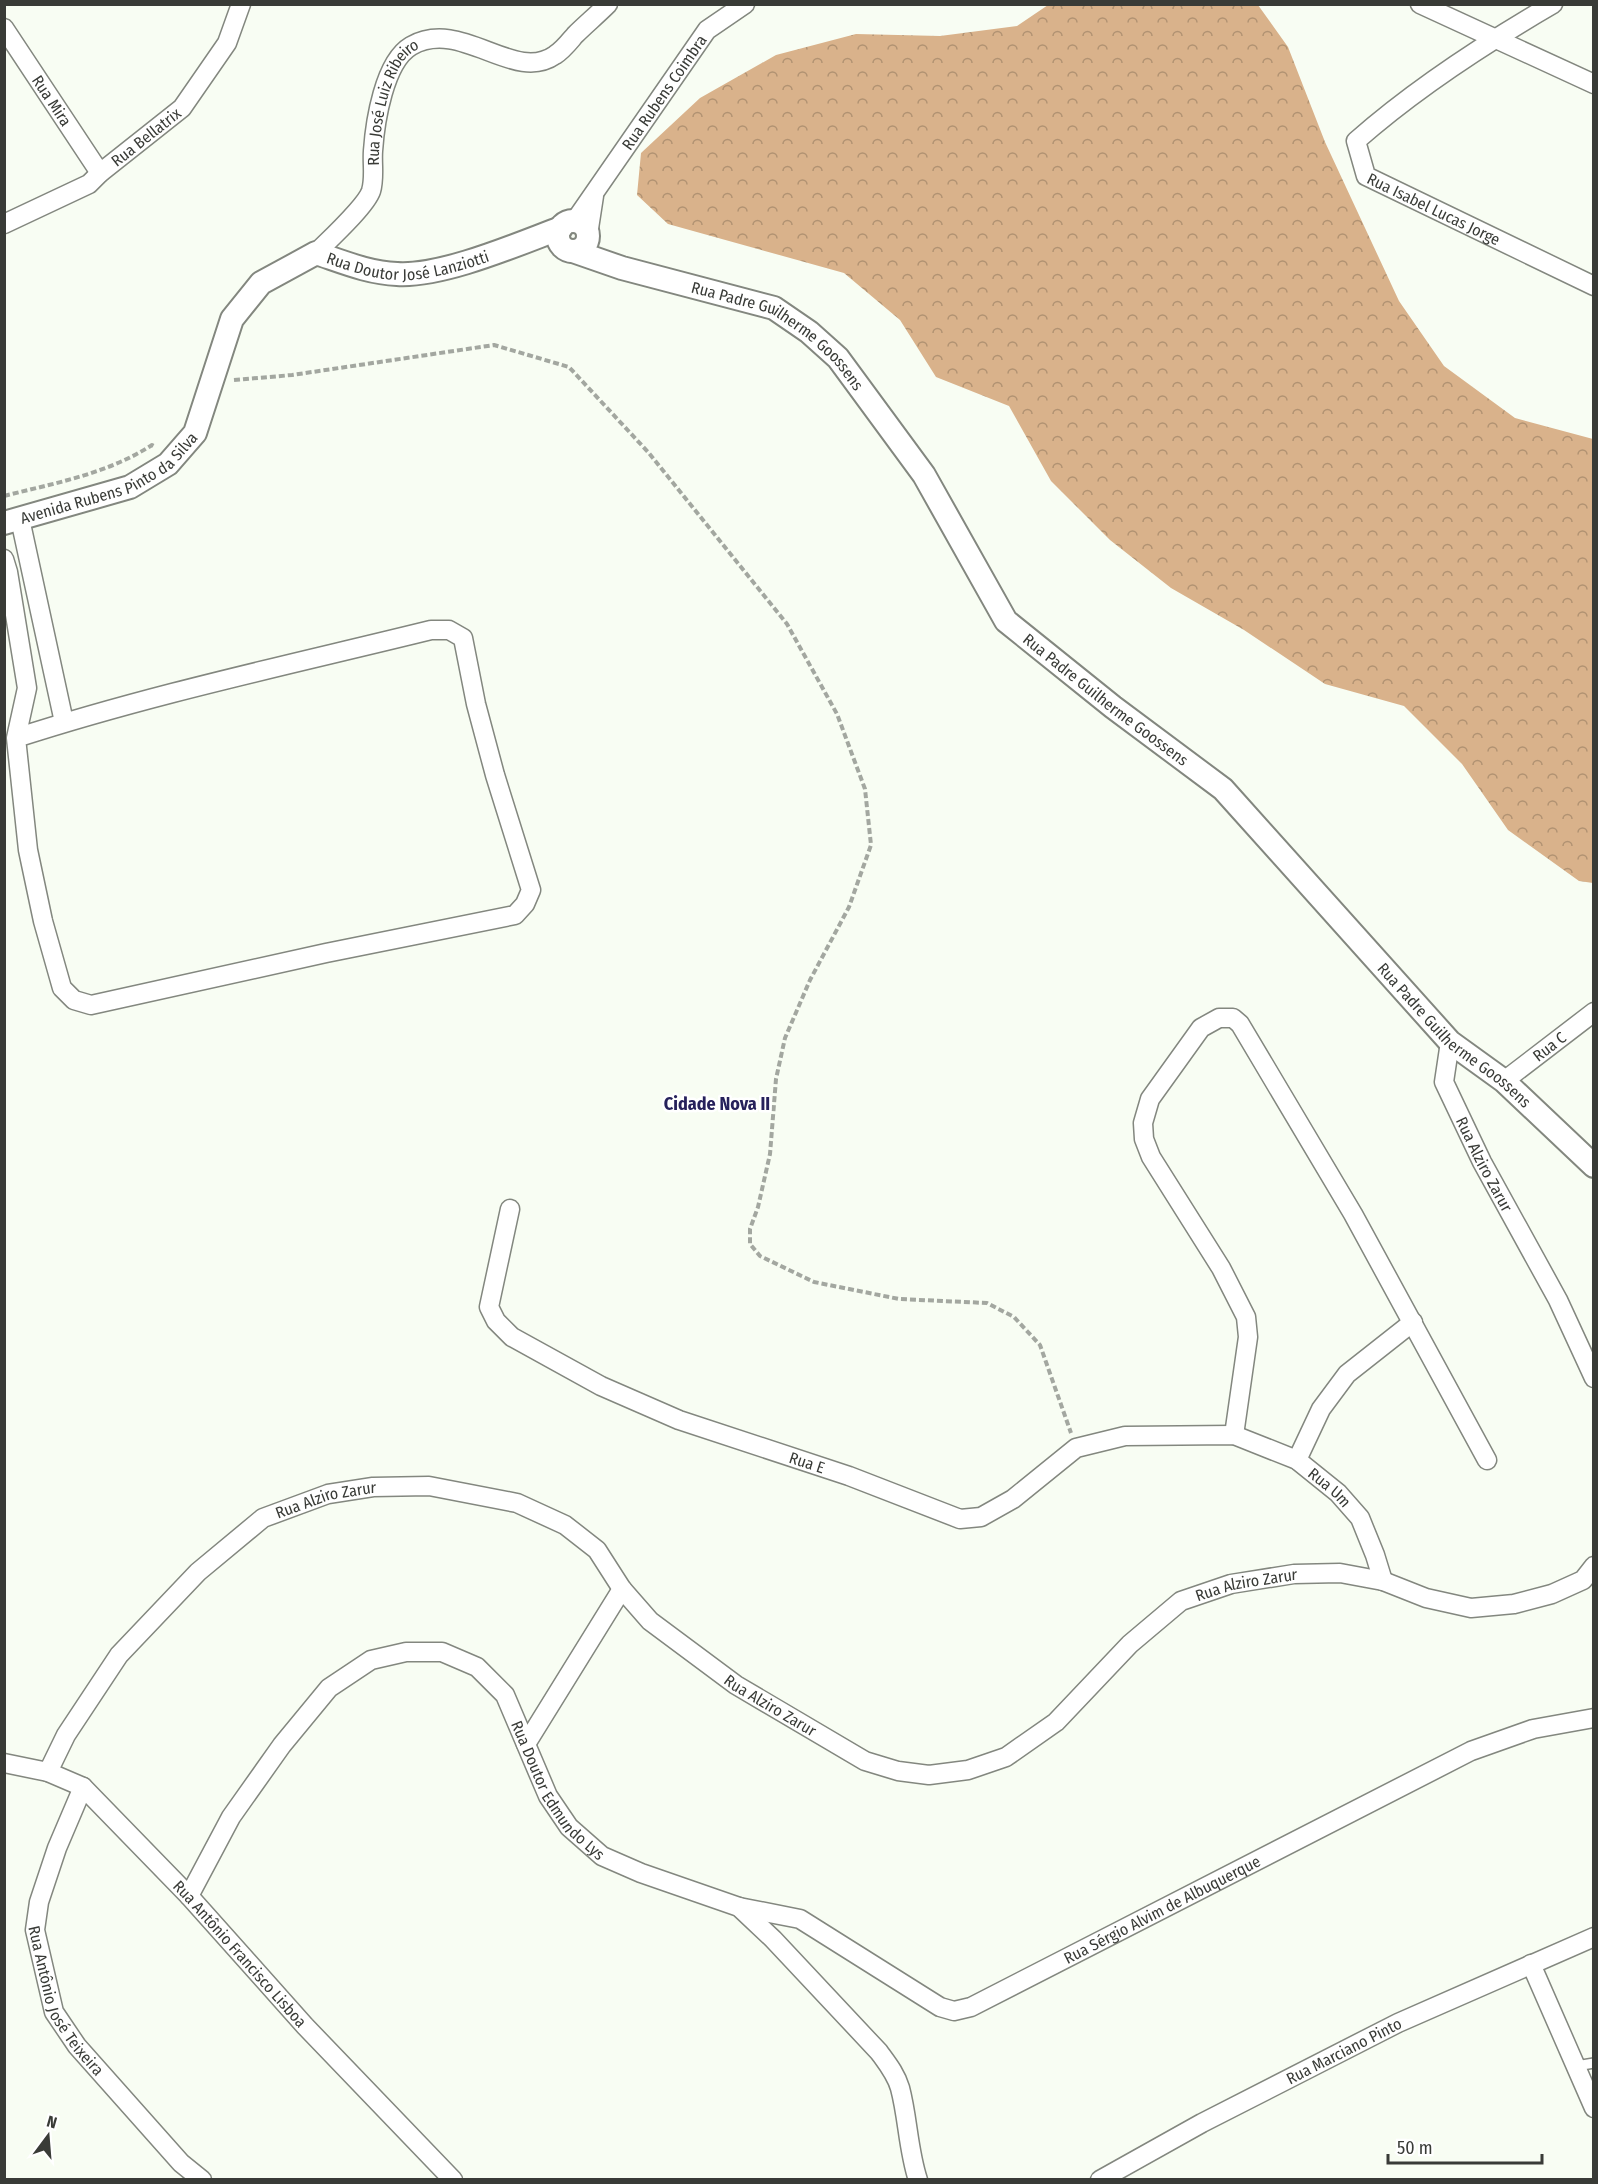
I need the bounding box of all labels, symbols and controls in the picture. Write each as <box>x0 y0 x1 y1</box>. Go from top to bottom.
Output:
street label: Rua Rubens Coimbra <box>618 31 710 153</box>
street label: Rua José Luiz Ribeiro <box>363 34 421 166</box>
street label: Rua Mira <box>28 71 76 130</box>
street label: Rua Bellatrix <box>107 103 184 170</box>
street label: Rua Isabel Lucas Jorge <box>1364 169 1504 249</box>
street label: Rua Doutor José Lanziotti <box>324 246 491 284</box>
street label: Rua Padre Guilherme Goossens <box>689 277 868 394</box>
street label: Avenida Rubens Pinto da Silva <box>18 428 201 527</box>
street label: Rua Padre Guilherme Goossens <box>1019 629 1192 769</box>
street label: Rua Padre Guilherme Goossens <box>1374 959 1535 1111</box>
street label: Rua C <box>1529 1028 1570 1065</box>
district label: Cidade Nova II <box>664 1093 770 1115</box>
street label: Rua Alziro Zarur <box>1452 1114 1517 1215</box>
street label: Rua E <box>787 1447 827 1477</box>
street label: Rua Um <box>1305 1464 1355 1511</box>
street label: Rua Alziro Zarur <box>273 1477 377 1522</box>
street label: Rua Alziro Zarur <box>1193 1564 1298 1605</box>
street label: Rua Alziro Zarur <box>721 1670 820 1740</box>
street label: Rua Doutor Edmundo Lys <box>508 1718 609 1864</box>
street label: Rua Sérgio Alvim de Albuquerque <box>1060 1851 1263 1967</box>
street label: Rua Antônio Francisco Lisboa <box>169 1876 311 2031</box>
street label: Rua Antônio José Teixeira <box>25 1924 108 2079</box>
street label: Rua Marciano Pinto <box>1283 2013 1405 2088</box>
north arrow <box>18 2106 78 2166</box>
text: N <box>45 2112 59 2133</box>
scale bar <box>1388 2127 1542 2165</box>
text: 50 m <box>1397 2137 1433 2159</box>

